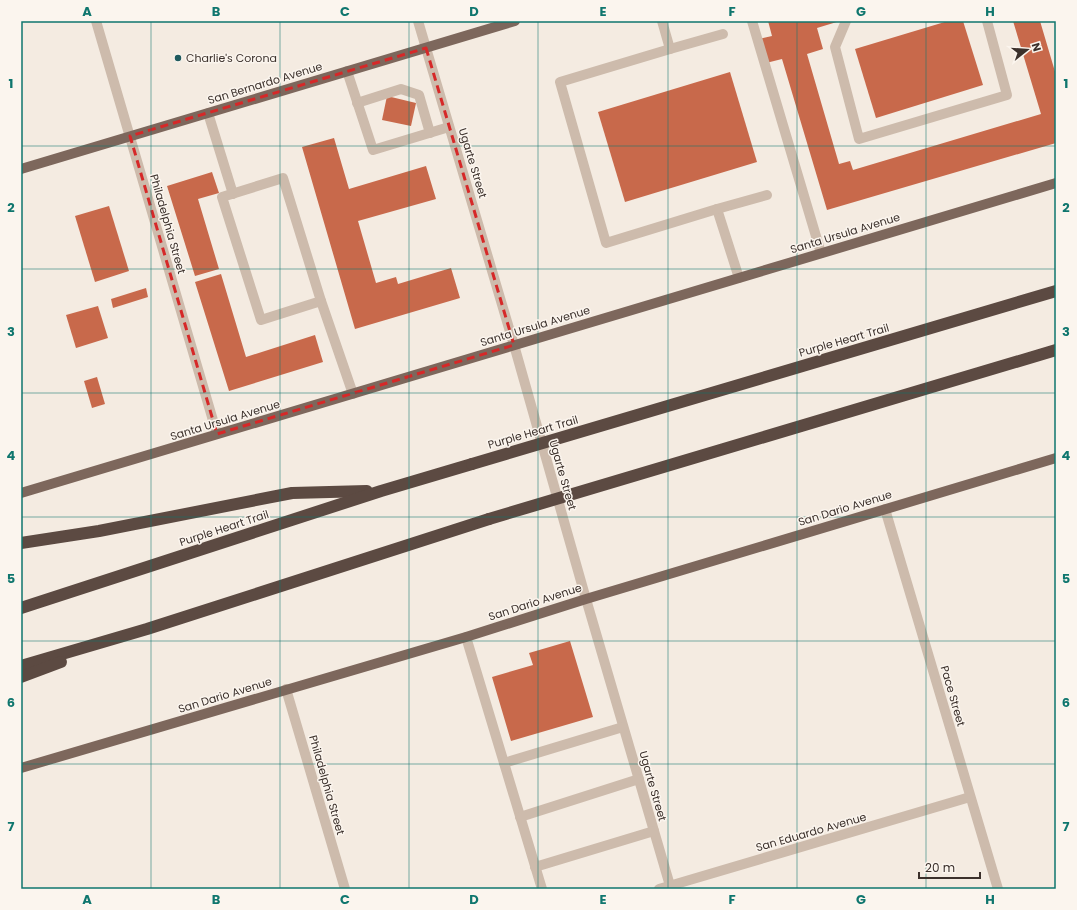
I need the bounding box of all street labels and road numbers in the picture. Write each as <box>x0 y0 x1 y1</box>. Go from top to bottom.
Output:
street label: San Bernardo Avenue <box>206 58 324 108</box>
street label: Ugarte Street <box>455 126 491 200</box>
street label: Philadelphia Street <box>146 172 190 276</box>
street label: Santa Ursula Avenue <box>788 209 902 257</box>
street label: Santa Ursula Avenue <box>478 302 592 350</box>
street label: Purple Heart Trail <box>797 319 891 361</box>
street label: Santa Ursula Avenue <box>168 396 282 444</box>
street label: Purple Heart Trail <box>486 411 580 453</box>
street label: Ugarte Street <box>545 438 581 512</box>
street label: San Dario Avenue <box>796 486 894 530</box>
street label: Purple Heart Trail <box>177 506 271 550</box>
street label: San Dario Avenue <box>486 579 584 625</box>
street label: Pace Street <box>937 664 969 728</box>
street label: San Dario Avenue <box>176 673 274 717</box>
street label: Philadelphia Street <box>305 733 349 837</box>
street label: Ugarte Street <box>635 749 671 823</box>
street label: San Eduardo Avenue <box>754 809 868 855</box>

